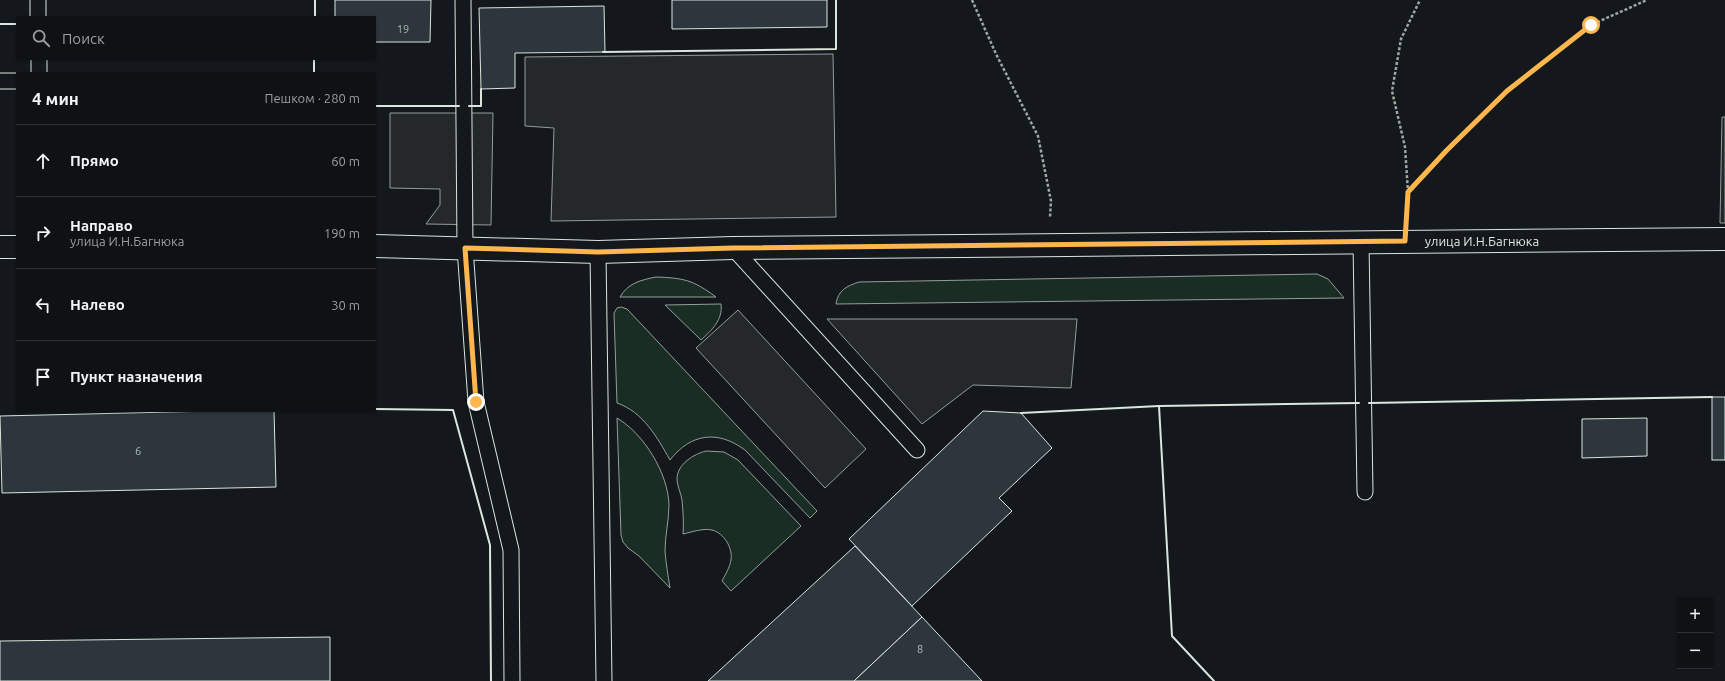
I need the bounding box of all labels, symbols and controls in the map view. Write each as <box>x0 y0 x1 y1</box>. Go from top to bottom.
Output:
search box <box>16 16 376 60</box>
route start <box>1582 16 1600 34</box>
house number: 19 <box>397 23 409 35</box>
icon: search <box>30 27 52 49</box>
text: Поиск <box>62 30 105 47</box>
text: 4 мин <box>32 89 79 108</box>
text: Пешком · 280 m <box>264 91 360 105</box>
icon: ahead <box>32 150 54 172</box>
text: Прямо <box>70 152 119 169</box>
text: 60 m <box>331 154 360 168</box>
text: Направо <box>70 217 133 234</box>
icon: right <box>32 222 54 244</box>
text: 190 m <box>324 226 360 240</box>
text: улица И.Н.Багнюка <box>70 234 184 248</box>
street label: улица И.Н.Багнюка <box>1425 234 1539 248</box>
icon: left <box>32 294 54 316</box>
text: Налево <box>70 296 125 313</box>
text: 30 m <box>331 298 360 312</box>
icon: arrive <box>32 366 54 388</box>
text: Пункт назначения <box>70 368 203 385</box>
route end <box>467 393 485 411</box>
house number: 6 <box>135 445 141 457</box>
map controls <box>1677 597 1713 669</box>
button: + <box>1677 597 1713 633</box>
button: − <box>1677 633 1713 669</box>
house number: 8 <box>917 643 923 655</box>

